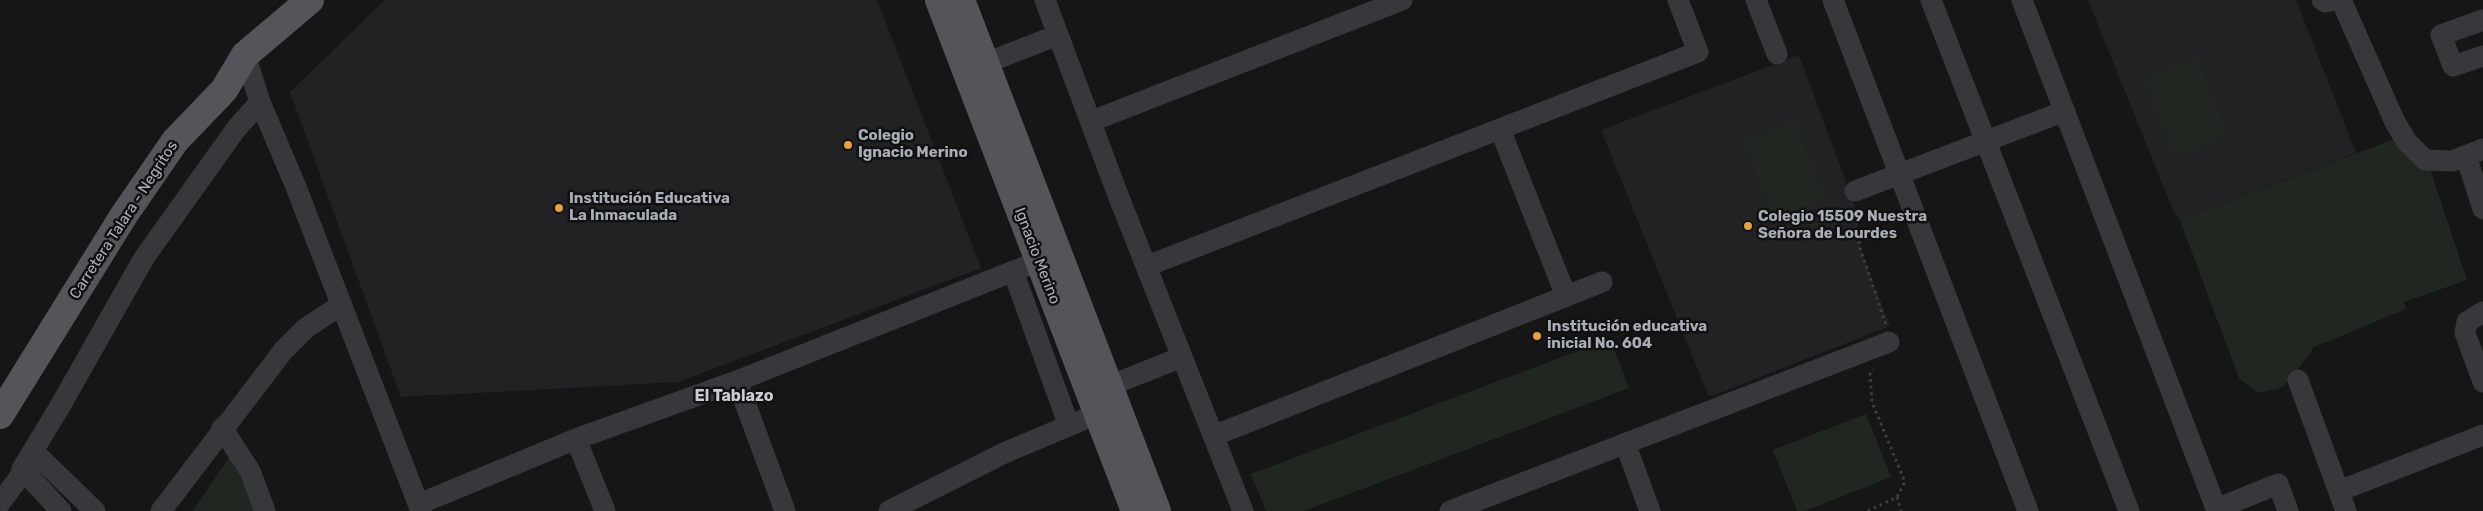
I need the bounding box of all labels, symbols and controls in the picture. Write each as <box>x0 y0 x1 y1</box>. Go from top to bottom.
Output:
place label: Colegio Ignacio Merino <box>858 127 968 162</box>
street label: Carretera Talara - Negritos <box>66 138 182 302</box>
marker: Colegio Ignacio Merino <box>842 139 854 151</box>
place label: Institución Educativa La Inmaculada <box>569 190 730 225</box>
marker: Institución Educativa La Inmaculada <box>553 202 565 214</box>
street label: Ignacio Merino <box>1010 205 1064 307</box>
place label: Colegio 15509 Nuestra Señora de Lourdes <box>1758 208 1927 243</box>
marker: Colegio 15509 Nuestra Señora de Lourdes <box>1742 220 1754 232</box>
place label: Institución educativa inicial No. 604 <box>1547 318 1707 353</box>
marker: Institución educativa inicial No. 604 <box>1531 330 1543 342</box>
district label: El Tablazo <box>695 386 773 406</box>

